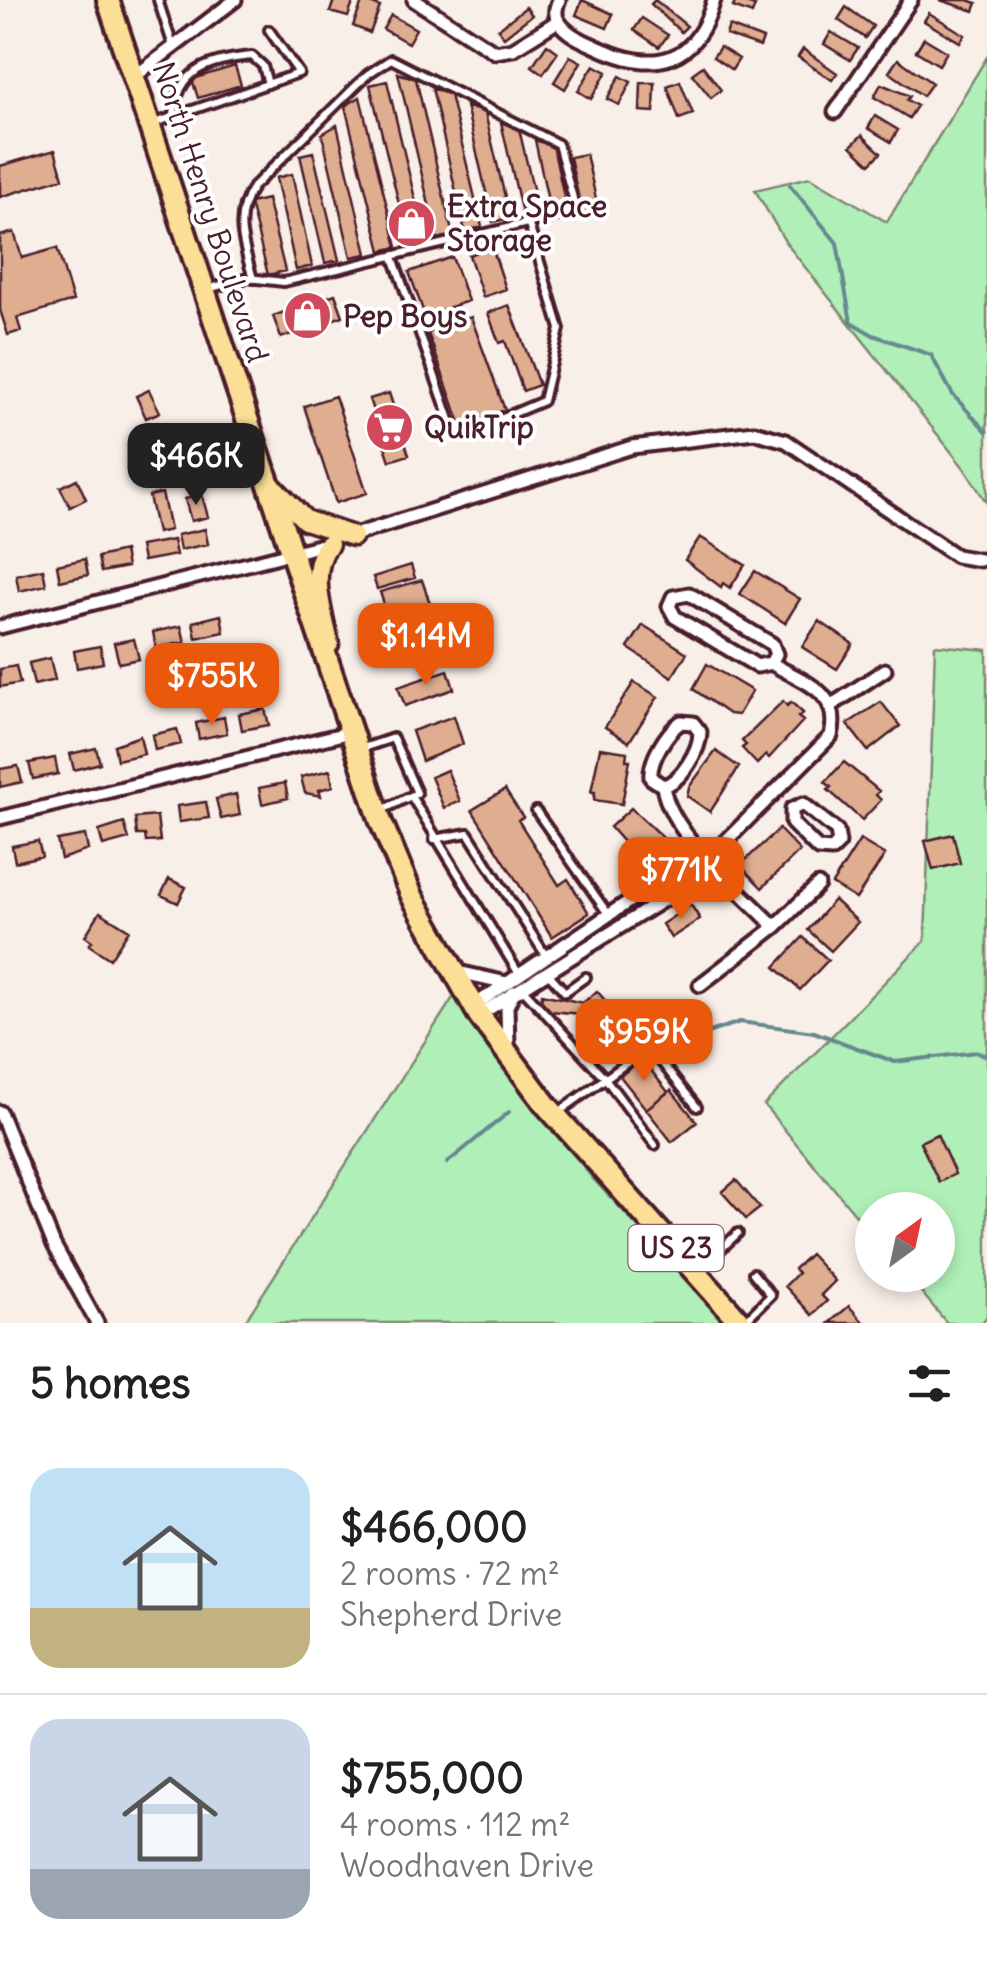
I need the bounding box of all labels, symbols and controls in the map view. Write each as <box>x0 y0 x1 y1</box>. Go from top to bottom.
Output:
street label: North Henry Boulevard <box>145 57 277 367</box>
place label: Extra Space Storage <box>447 187 607 259</box>
shop icon: Extra Space Storage <box>386 197 438 249</box>
shop icon: Pep Boys <box>282 290 334 342</box>
place label: Pep Boys <box>343 297 468 335</box>
supermarket icon: QuikTrip <box>363 401 415 453</box>
place label: QuikTrip <box>424 408 534 446</box>
pin: $466K <box>126 423 266 508</box>
text: $466K <box>150 435 242 476</box>
pin: $1.14M <box>345 603 507 688</box>
text: $1.14M <box>380 615 472 656</box>
pin: $755K <box>142 643 282 728</box>
text: $755K <box>167 655 257 696</box>
pin: $771K <box>611 837 751 922</box>
text: $771K <box>640 849 722 890</box>
pin: $959K <box>574 999 714 1084</box>
text: $959K <box>598 1011 690 1052</box>
north arrow <box>855 1192 955 1292</box>
map controls <box>855 1192 955 1292</box>
road number: US 23 <box>628 1225 724 1271</box>
icon: filters <box>902 1356 957 1411</box>
text: 5 homes <box>30 1357 191 1409</box>
text: $466,000 <box>340 1501 528 1553</box>
icon: home <box>110 1508 230 1628</box>
text: 2 rooms · 72 m² <box>340 1553 560 1594</box>
text: Shepherd Drive <box>340 1594 562 1635</box>
text: $755,000 <box>340 1752 524 1804</box>
icon: home <box>110 1759 230 1879</box>
text: 4 rooms · 112 m² <box>340 1804 570 1845</box>
text: Woodhaven Drive <box>340 1845 594 1886</box>

